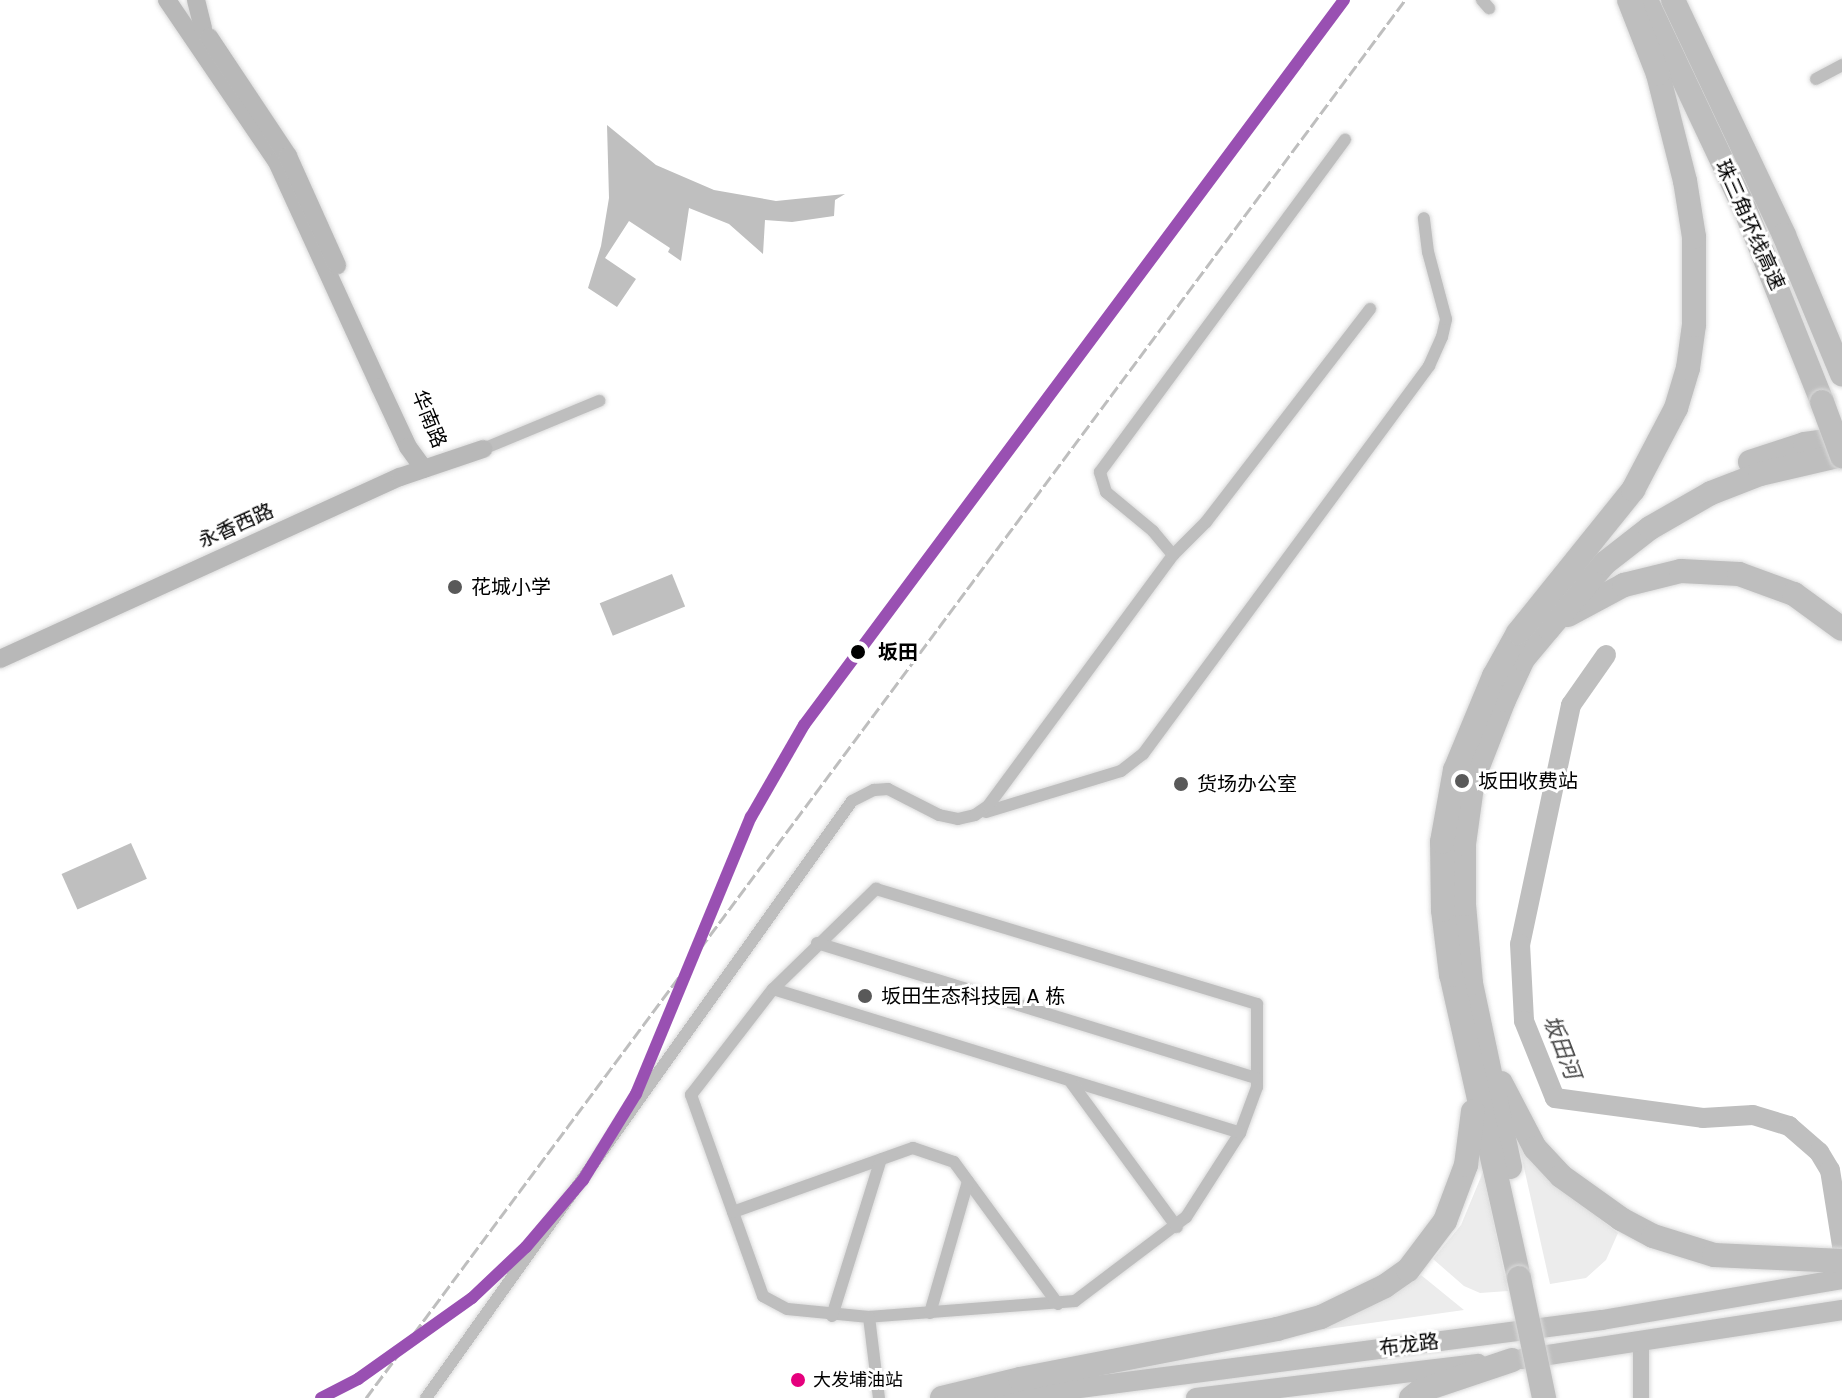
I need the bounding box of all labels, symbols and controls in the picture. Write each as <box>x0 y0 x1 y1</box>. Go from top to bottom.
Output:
street label: 珠三角环线高速 <box>1711 156 1789 294</box>
street label: 华南路 <box>407 387 451 451</box>
street label: 永香西路 <box>195 499 277 553</box>
place label: 花城小学 <box>471 575 551 599</box>
marker: 花城小学 <box>446 578 464 596</box>
marker: 坂田 <box>845 639 871 665</box>
place label: 坂田 <box>878 640 918 664</box>
place label: 坂田收费站 <box>1478 769 1578 793</box>
place label: 货场办公室 <box>1197 772 1297 796</box>
marker: 坂田收费站 <box>1453 772 1471 790</box>
marker: 货场办公室 <box>1172 775 1190 793</box>
place label: 坂田生态科技园 A 栋 <box>881 984 1065 1008</box>
marker: 坂田生态科技园 A 栋 <box>856 987 874 1005</box>
water label: 坂田河 <box>1538 1011 1586 1083</box>
street label: 布龙路 <box>1378 1329 1440 1361</box>
place label: 大发埔油站 <box>813 1369 903 1391</box>
marker: 大发埔油站 <box>790 1372 806 1388</box>

